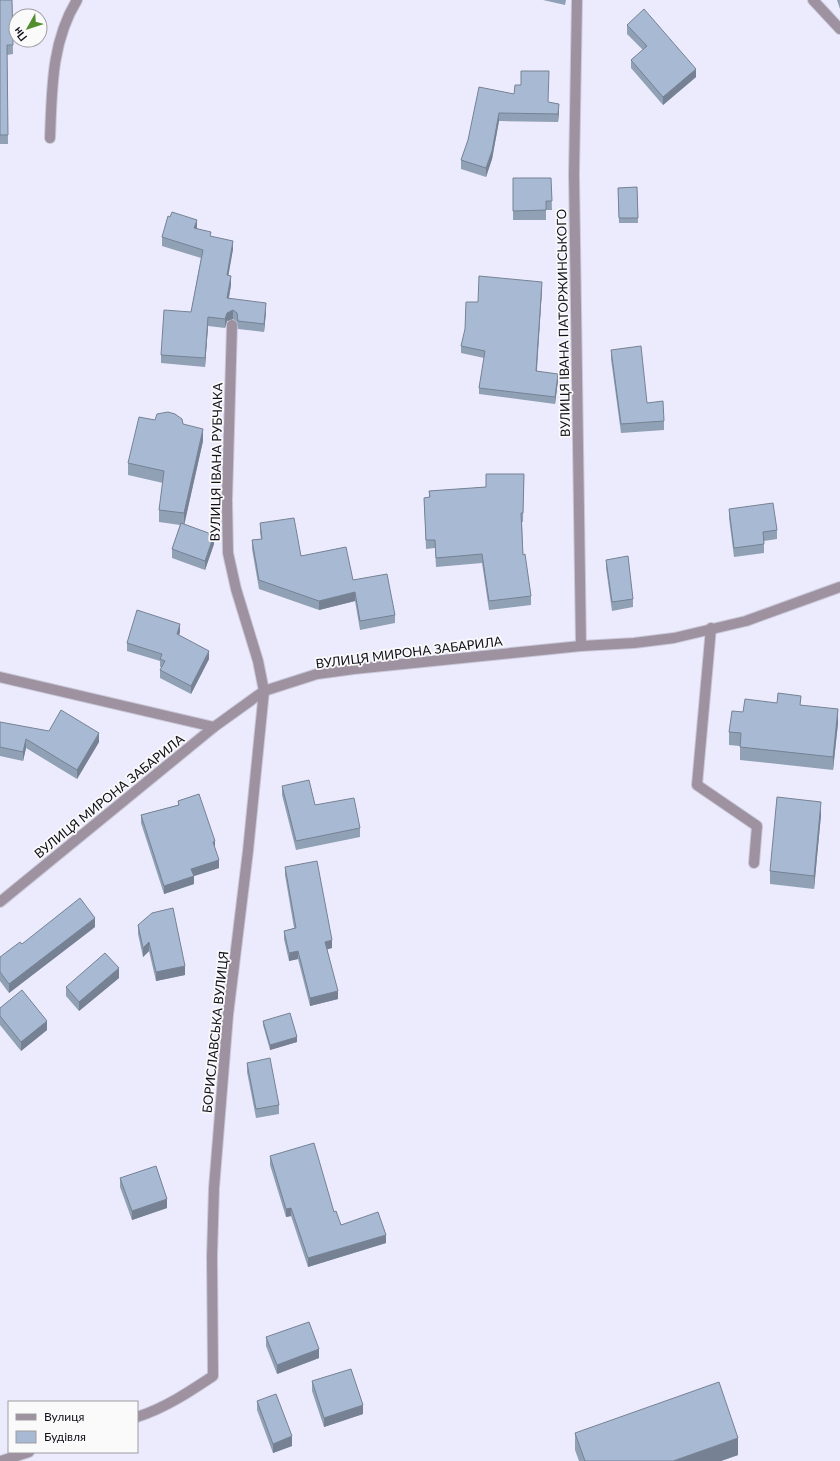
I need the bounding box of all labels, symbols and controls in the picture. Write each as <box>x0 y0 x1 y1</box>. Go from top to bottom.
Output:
north arrow <box>8 8 48 48</box>
text: Пн <box>10 25 29 44</box>
street label: ВУЛИЦЯ ІВАНА ПАТОРЖИНСЬКОГО <box>553 209 573 437</box>
street label: ВУЛИЦЯ ІВАНА РУБЧАКА <box>207 382 225 541</box>
street label: ВУЛИЦЯ МИРОНА ЗАБАРИЛА <box>315 633 504 671</box>
street label: ВУЛИЦЯ МИРОНА ЗАБАРИЛА <box>31 730 187 861</box>
street label: БОРИСЛАВСЬКА ВУЛИЦЯ <box>199 950 231 1114</box>
legend <box>8 1401 138 1453</box>
text: Вулиця <box>44 1409 84 1424</box>
text: Будівля <box>44 1429 86 1444</box>

